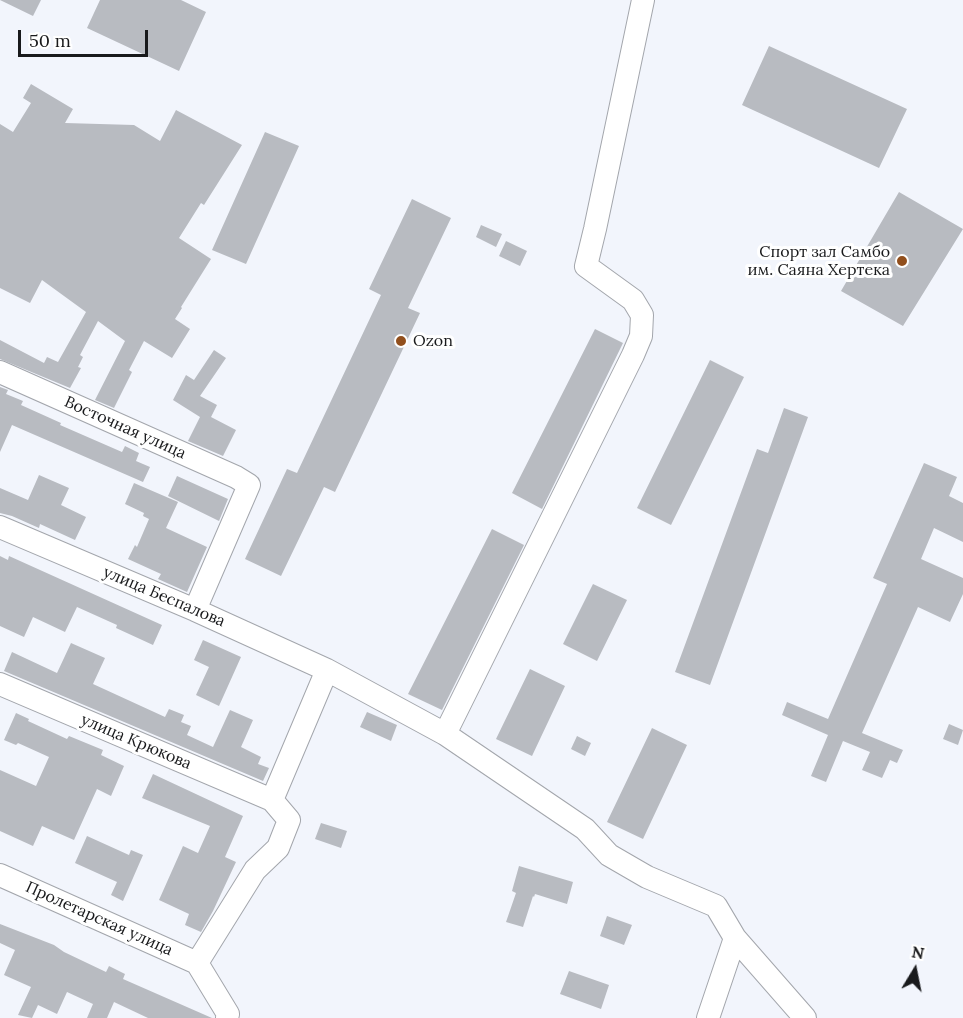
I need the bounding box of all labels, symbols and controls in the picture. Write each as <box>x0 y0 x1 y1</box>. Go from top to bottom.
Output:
scale bar <box>21 18 152 56</box>
text: 50 m <box>29 29 71 52</box>
place label: Спорт зал Самбо им. Саяна Хертека <box>747 242 890 280</box>
marker: Спорт зал Самбо им. Саяна Хертека <box>895 254 909 268</box>
place label: Ozon <box>413 331 453 351</box>
marker: Ozon <box>394 334 408 348</box>
street label: Восточная улица <box>61 393 189 463</box>
street label: улица Беспалова <box>100 563 228 631</box>
street label: улица Крюкова <box>78 710 194 774</box>
street label: Пролетарская улица <box>22 878 176 960</box>
north arrow <box>885 940 945 1000</box>
text: N <box>910 941 926 963</box>

